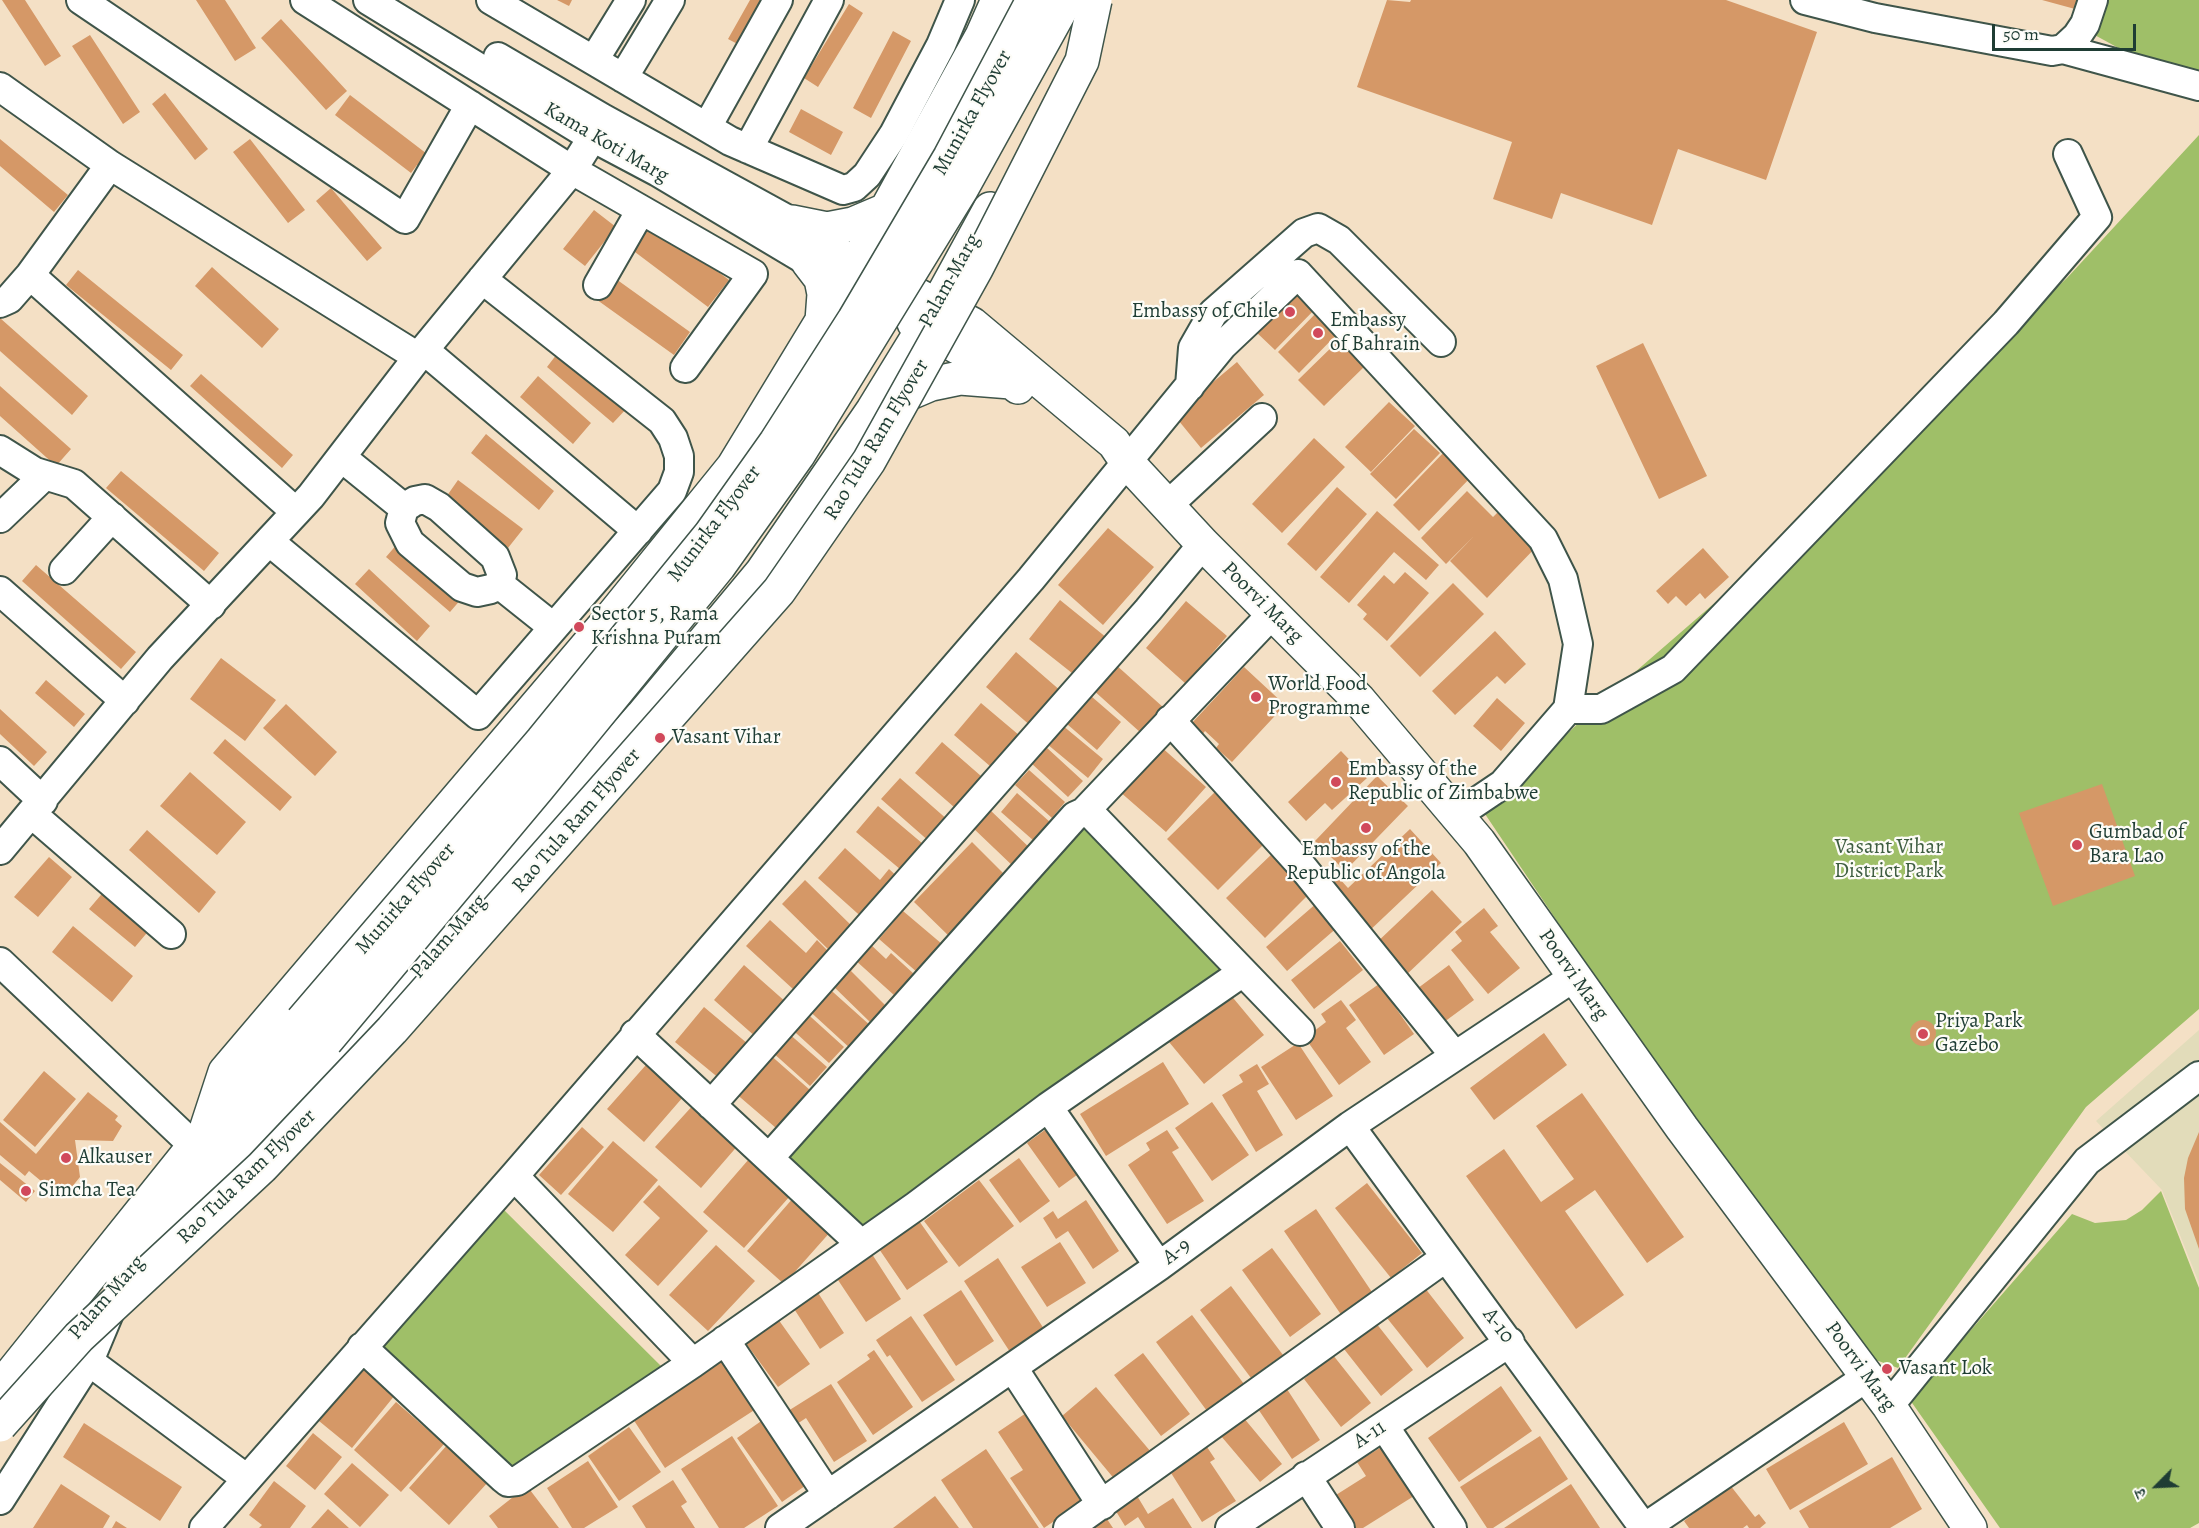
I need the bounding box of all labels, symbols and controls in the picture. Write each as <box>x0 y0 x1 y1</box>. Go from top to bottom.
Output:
scale bar <box>1995 12 2139 50</box>
text: 50 m <box>2003 22 2039 46</box>
street label: Munirka Flyover <box>928 46 1018 180</box>
street label: Kama Koti Marg <box>539 97 673 189</box>
street label: Palam Marg <box>914 230 986 332</box>
place label: Embassy of Chile <box>1132 299 1278 325</box>
marker: Embassy of Chile <box>1283 305 1297 319</box>
place label: Embassy of Bahrain <box>1330 308 1420 358</box>
marker: Embassy of Bahrain <box>1311 326 1325 340</box>
street label: Rao Tula Ram Flyover <box>819 355 935 525</box>
street label: Munirka Flyover <box>663 461 767 587</box>
street label: Poorvi Marg <box>1216 557 1308 649</box>
place label: Sector 5, Rama Krishna Puram <box>591 602 721 652</box>
marker: Sector 5, Rama Krishna Puram <box>572 620 586 634</box>
place label: World Food Programme <box>1268 672 1370 722</box>
marker: World Food Programme <box>1249 690 1263 704</box>
place label: Vasant Vihar <box>672 725 781 751</box>
marker: Vasant Vihar <box>653 731 667 745</box>
street label: Rao Tula Ram Flyover <box>507 744 647 898</box>
place label: Embassy of the Republic of Zimbabwe <box>1348 757 1538 807</box>
marker: Embassy of the Republic of Zimbabwe <box>1329 775 1343 789</box>
place label: Gumbad of Bara Lao <box>2089 820 2185 870</box>
marker: Embassy of the Republic of Angola <box>1359 821 1373 835</box>
park label: Vasant Vihar District Park <box>1834 835 1944 885</box>
place label: Embassy of the Republic of Angola <box>1286 837 1446 887</box>
street label: Munirka Flyover <box>351 838 461 960</box>
marker: Gumbad of Bara Lao <box>2070 838 2084 852</box>
street label: Palam Marg <box>406 890 492 984</box>
street label: Poorvi Marg <box>1532 925 1614 1025</box>
place label: Priya Park Gazebo <box>1935 1009 2023 1059</box>
marker: Priya Park Gazebo <box>1916 1027 1930 1041</box>
street label: Rao Tula Ram Flyover <box>172 1104 322 1250</box>
place label: Alkauser <box>78 1145 152 1171</box>
marker: Alkauser <box>59 1151 73 1165</box>
place label: Simcha Tea <box>38 1178 136 1204</box>
marker: Simcha Tea <box>19 1184 33 1198</box>
street label: A-9 <box>1158 1233 1196 1271</box>
street label: Palam Marg <box>64 1251 150 1345</box>
street label: A-10 <box>1477 1303 1519 1349</box>
street label: Poorvi Marg <box>1819 1317 1901 1417</box>
place label: Vasant Lok <box>1899 1356 1992 1382</box>
marker: Vasant Lok <box>1880 1362 1894 1376</box>
street label: A-11 <box>1349 1415 1391 1455</box>
north arrow <box>2127 1456 2187 1516</box>
text: उ <box>2129 1485 2152 1502</box>

